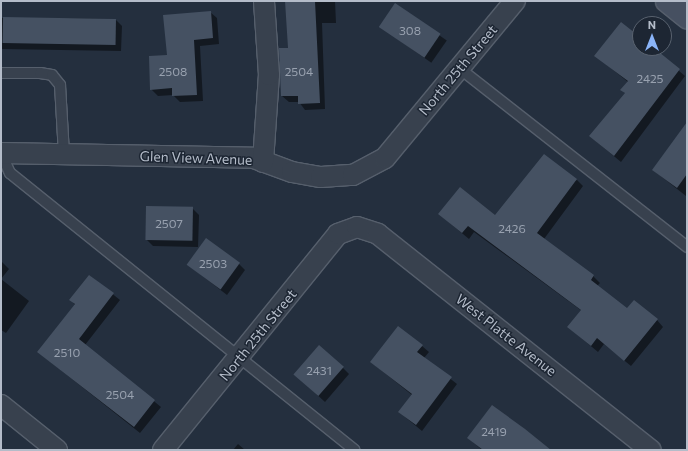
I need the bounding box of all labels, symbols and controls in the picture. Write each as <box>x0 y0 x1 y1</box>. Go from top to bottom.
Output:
north arrow <box>632 16 672 56</box>
text: N <box>648 18 656 31</box>
street label: North 25th Street <box>415 21 501 119</box>
house number: 308 <box>399 24 421 38</box>
house number: 2508 <box>159 65 187 79</box>
house number: 2504 <box>285 65 313 79</box>
house number: 2425 <box>636 72 664 86</box>
street label: Glen View Avenue <box>139 148 253 168</box>
house number: 2507 <box>155 217 183 231</box>
house number: 2426 <box>498 222 526 236</box>
house number: 2503 <box>199 257 227 271</box>
street label: North 25th Street <box>216 286 300 384</box>
street label: West Platte Avenue <box>452 290 560 380</box>
house number: 2510 <box>54 346 80 360</box>
house number: 2431 <box>306 364 332 378</box>
house number: 2504 <box>106 388 134 402</box>
house number: 2419 <box>481 425 507 439</box>

